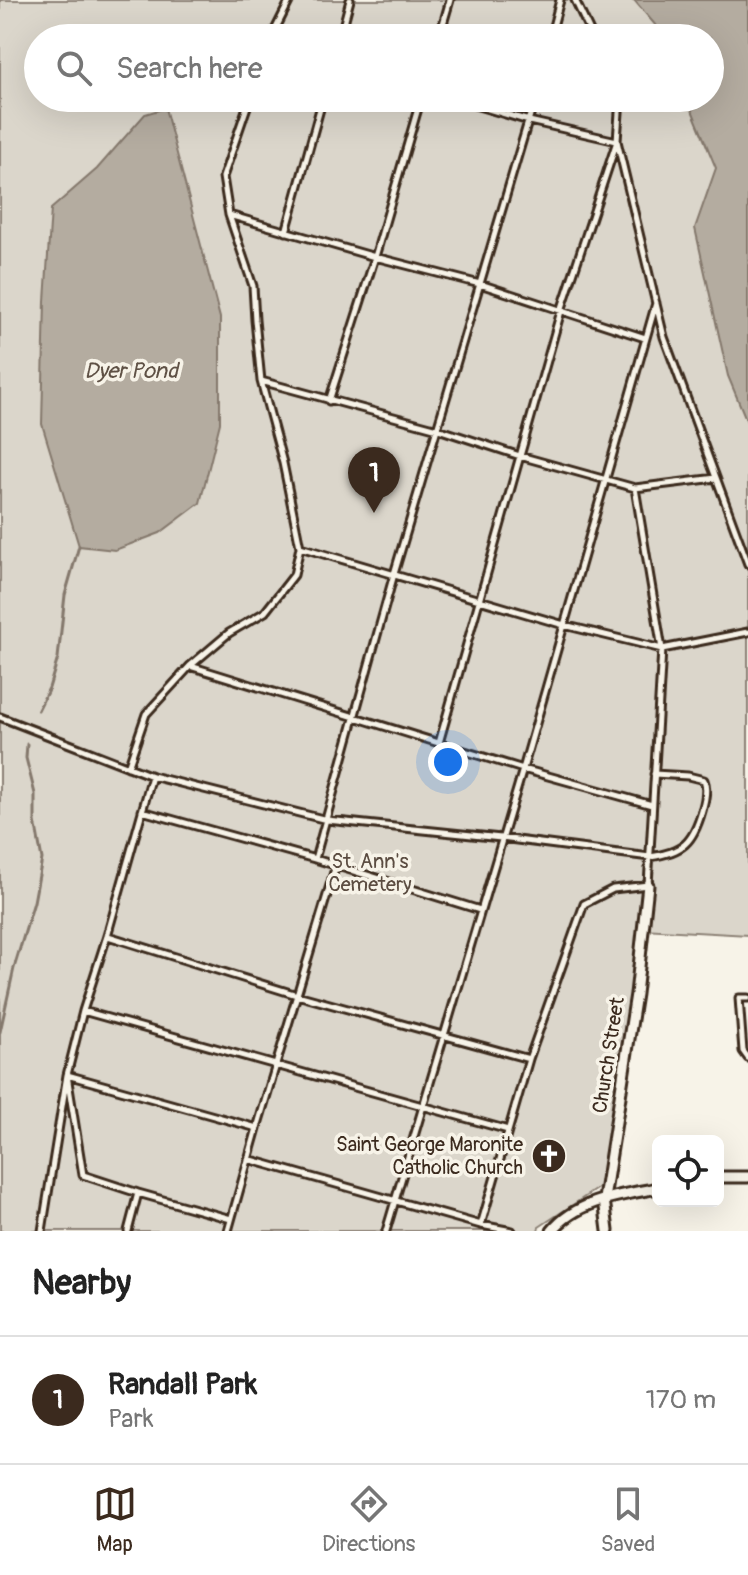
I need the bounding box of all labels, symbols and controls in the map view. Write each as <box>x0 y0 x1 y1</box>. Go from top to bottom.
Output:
search box <box>24 24 724 112</box>
icon: search <box>52 46 96 90</box>
text: Search here <box>116 50 263 87</box>
water label: Dyer Pond <box>84 357 181 385</box>
pin: 1 <box>348 447 400 513</box>
your location <box>428 742 468 782</box>
park label: St. Ann's Cemetery <box>328 849 412 897</box>
street label: Church Street <box>587 994 630 1115</box>
place label: Saint George Maronite Catholic Church <box>336 1132 523 1180</box>
map controls <box>652 1135 724 1207</box>
button: locate <box>652 1135 724 1207</box>
church icon: Saint George Maronite Catholic Church <box>530 1137 568 1175</box>
text: Nearby <box>32 1262 131 1305</box>
text: Randall Park <box>108 1366 257 1403</box>
text: 1 <box>53 1384 63 1416</box>
text: 170 m <box>646 1384 716 1416</box>
text: Park <box>108 1403 154 1435</box>
tab: Map <box>93 1482 137 1558</box>
tab: Directions <box>322 1482 415 1558</box>
tab: Saved <box>601 1482 655 1558</box>

